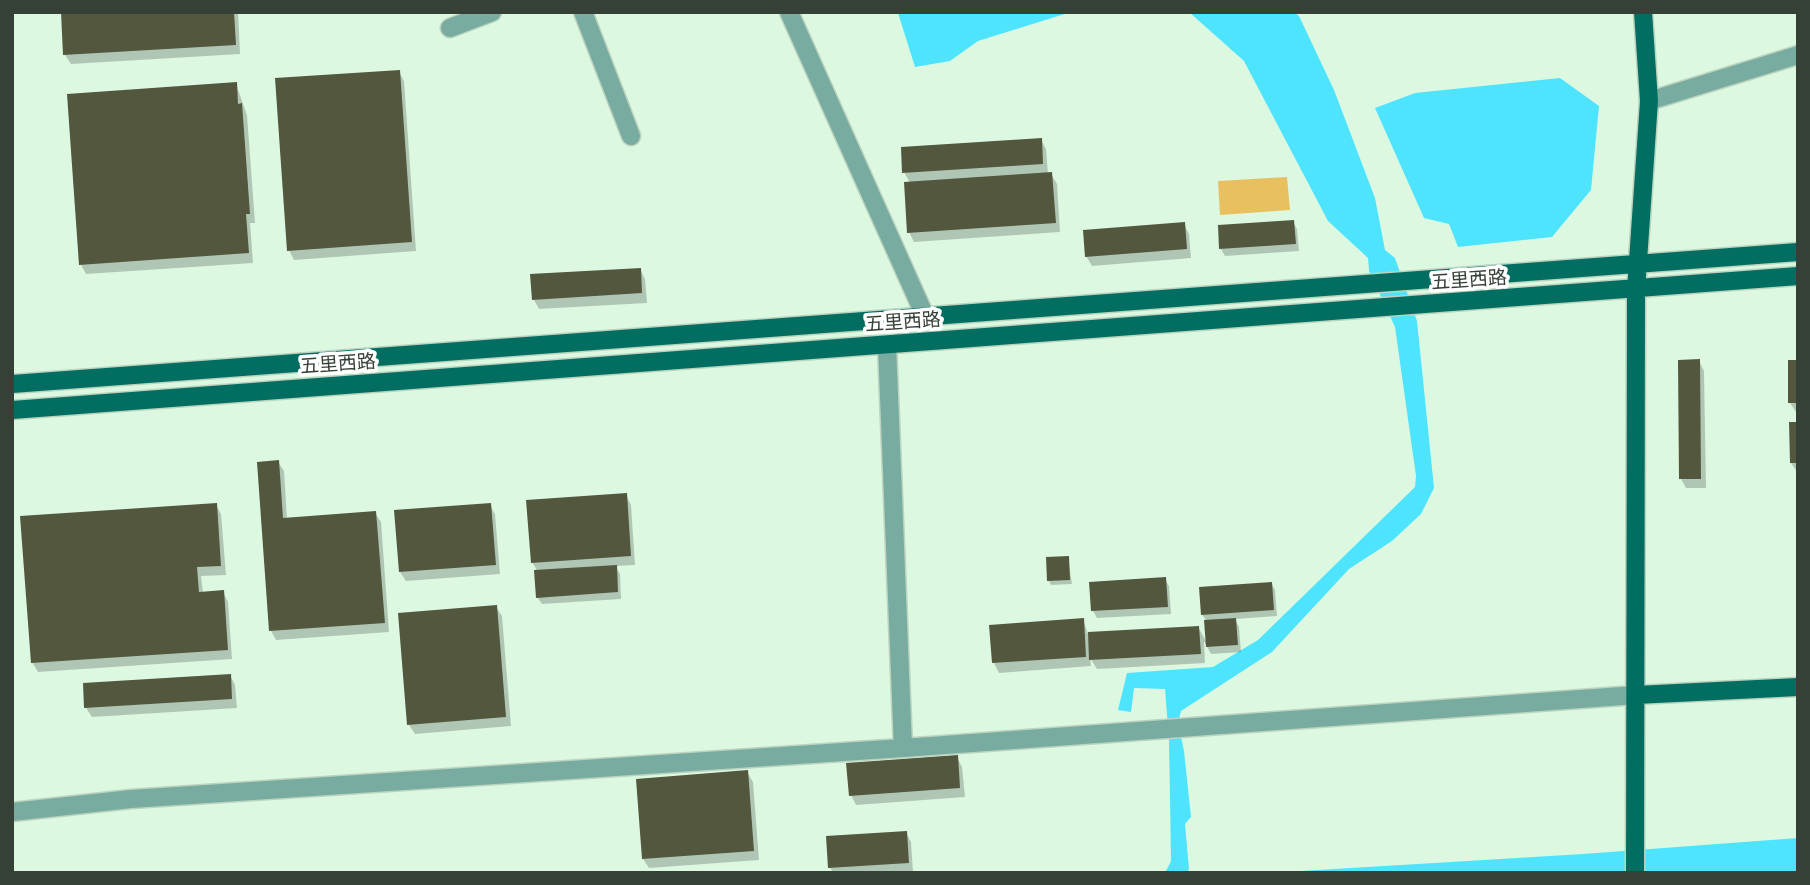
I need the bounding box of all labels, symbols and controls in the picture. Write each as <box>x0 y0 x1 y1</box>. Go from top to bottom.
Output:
street label: 五里西路 <box>1430 267 1508 295</box>
street label: 五里西路 <box>864 309 942 337</box>
street label: 五里西路 <box>299 351 377 379</box>

